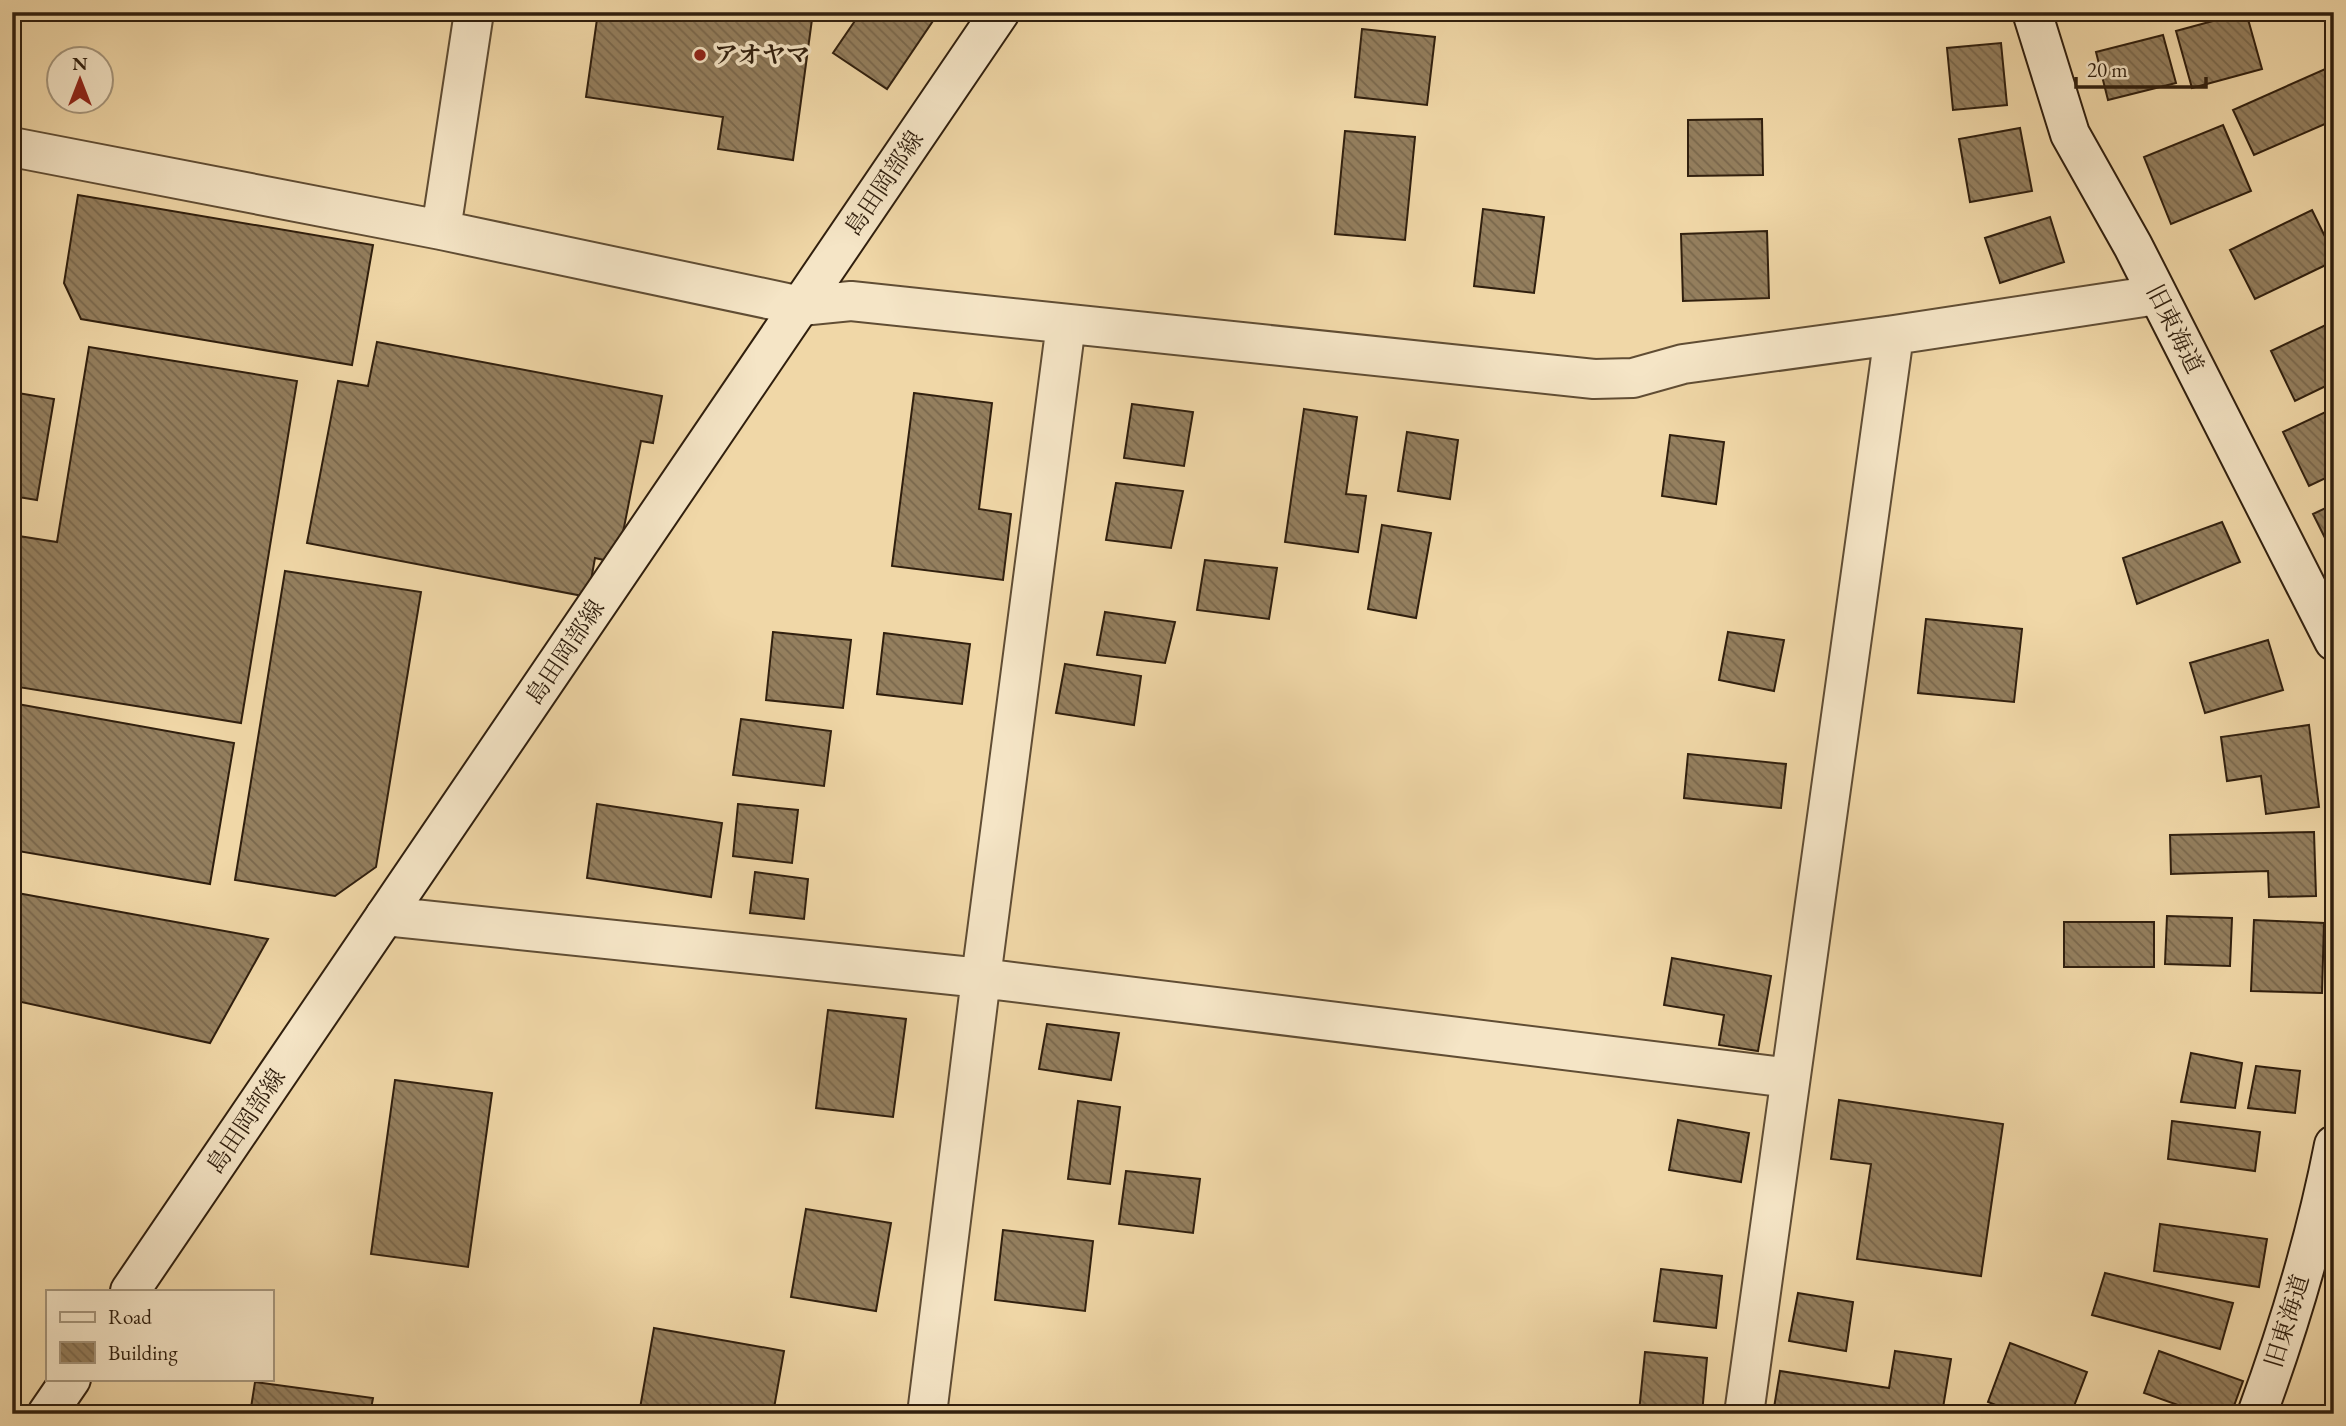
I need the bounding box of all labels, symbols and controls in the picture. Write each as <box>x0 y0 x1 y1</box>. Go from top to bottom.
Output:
place label: アオヤマ <box>714 39 810 70</box>
north arrow <box>46 46 116 116</box>
scale bar <box>2076 46 2206 90</box>
marker: アオヤマ <box>692 47 708 63</box>
text: N <box>72 51 88 76</box>
text: 20 m <box>2087 56 2128 83</box>
street label: 島田岡部線 <box>837 124 930 241</box>
street label: 旧東海道 <box>2140 279 2211 379</box>
street label: 島田岡部線 <box>518 593 611 710</box>
street label: 島田岡部線 <box>199 1062 292 1179</box>
street label: 旧東海道 <box>2258 1270 2315 1371</box>
legend <box>46 1290 273 1380</box>
text: Road <box>108 1303 152 1330</box>
text: Building <box>108 1339 178 1366</box>

